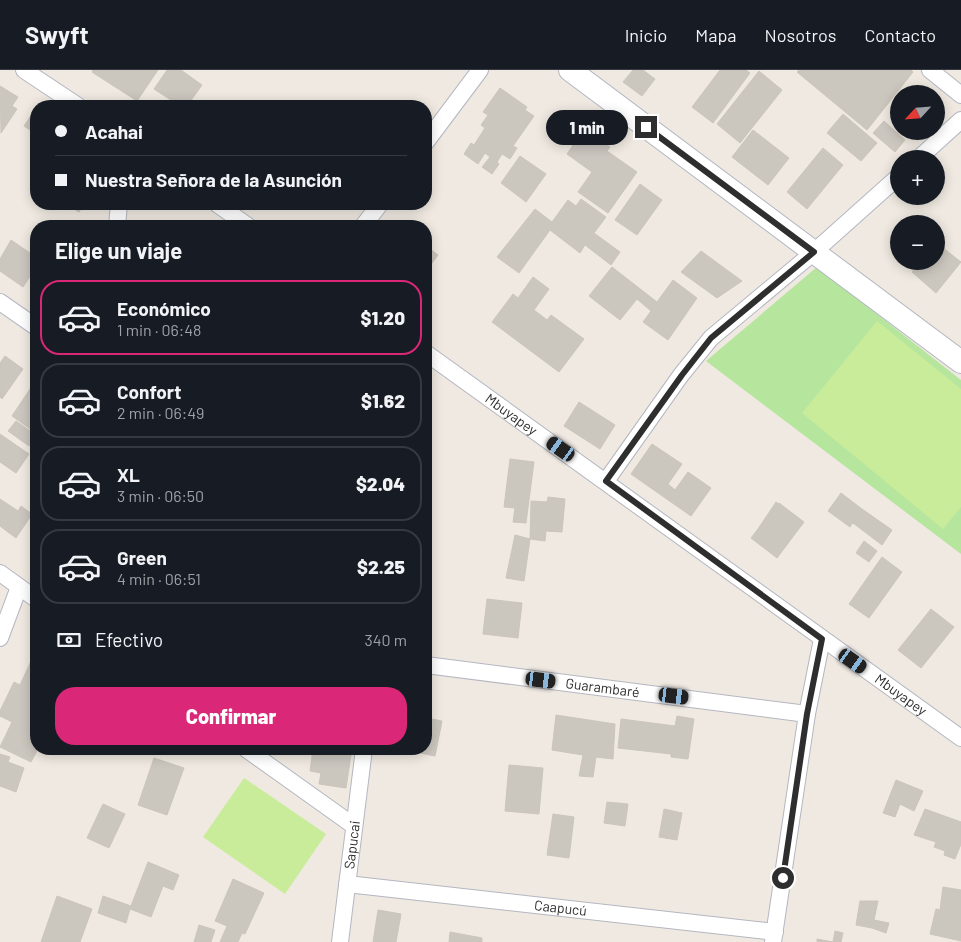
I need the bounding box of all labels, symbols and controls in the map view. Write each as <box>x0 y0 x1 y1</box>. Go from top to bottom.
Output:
text: Swyft <box>25 20 89 49</box>
text: Inicio <box>625 24 667 46</box>
text: Mapa <box>695 24 737 46</box>
text: Nosotros <box>765 24 836 46</box>
text: Contacto <box>864 24 936 46</box>
north arrow <box>890 85 945 140</box>
map controls <box>890 85 945 270</box>
callout: 1 min <box>546 110 628 144</box>
route end <box>635 116 657 138</box>
text: 1 min <box>569 118 605 137</box>
text: Acahai <box>85 120 143 143</box>
button: + <box>890 150 945 205</box>
text: Nuestra Señora de la Asunción <box>85 168 342 191</box>
button: − <box>890 215 945 270</box>
text: Elige un viaje <box>55 237 182 263</box>
icon: car <box>57 295 102 340</box>
text: Económico <box>117 297 211 320</box>
text: $1.20 <box>361 306 405 329</box>
text: 1 min · 06:48 <box>117 320 201 339</box>
icon: car <box>57 378 102 423</box>
text: Confort <box>117 380 181 403</box>
text: $1.62 <box>361 389 405 412</box>
street label: Mbuyapey <box>482 389 541 439</box>
text: 2 min · 06:49 <box>117 403 204 422</box>
car <box>544 434 577 464</box>
icon: car <box>57 461 102 506</box>
text: XL <box>117 463 140 486</box>
text: $2.04 <box>356 472 405 495</box>
text: 3 min · 06:50 <box>117 486 204 505</box>
icon: car <box>57 544 102 589</box>
text: Green <box>117 546 167 569</box>
text: $2.25 <box>357 555 405 578</box>
text: 4 min · 06:51 <box>117 569 201 588</box>
icon: cash <box>55 626 83 654</box>
text: Efectivo <box>95 628 163 651</box>
text: 340 m <box>364 630 407 649</box>
car <box>836 646 869 676</box>
street label: Mbuyapey <box>872 670 931 719</box>
car <box>525 671 556 689</box>
street label: Guarambaré <box>565 674 641 700</box>
button: Confirmar <box>55 687 407 745</box>
car <box>658 687 689 705</box>
street label: Sapucai <box>340 820 363 870</box>
route start <box>772 867 794 889</box>
street label: Caapucú <box>534 896 588 919</box>

